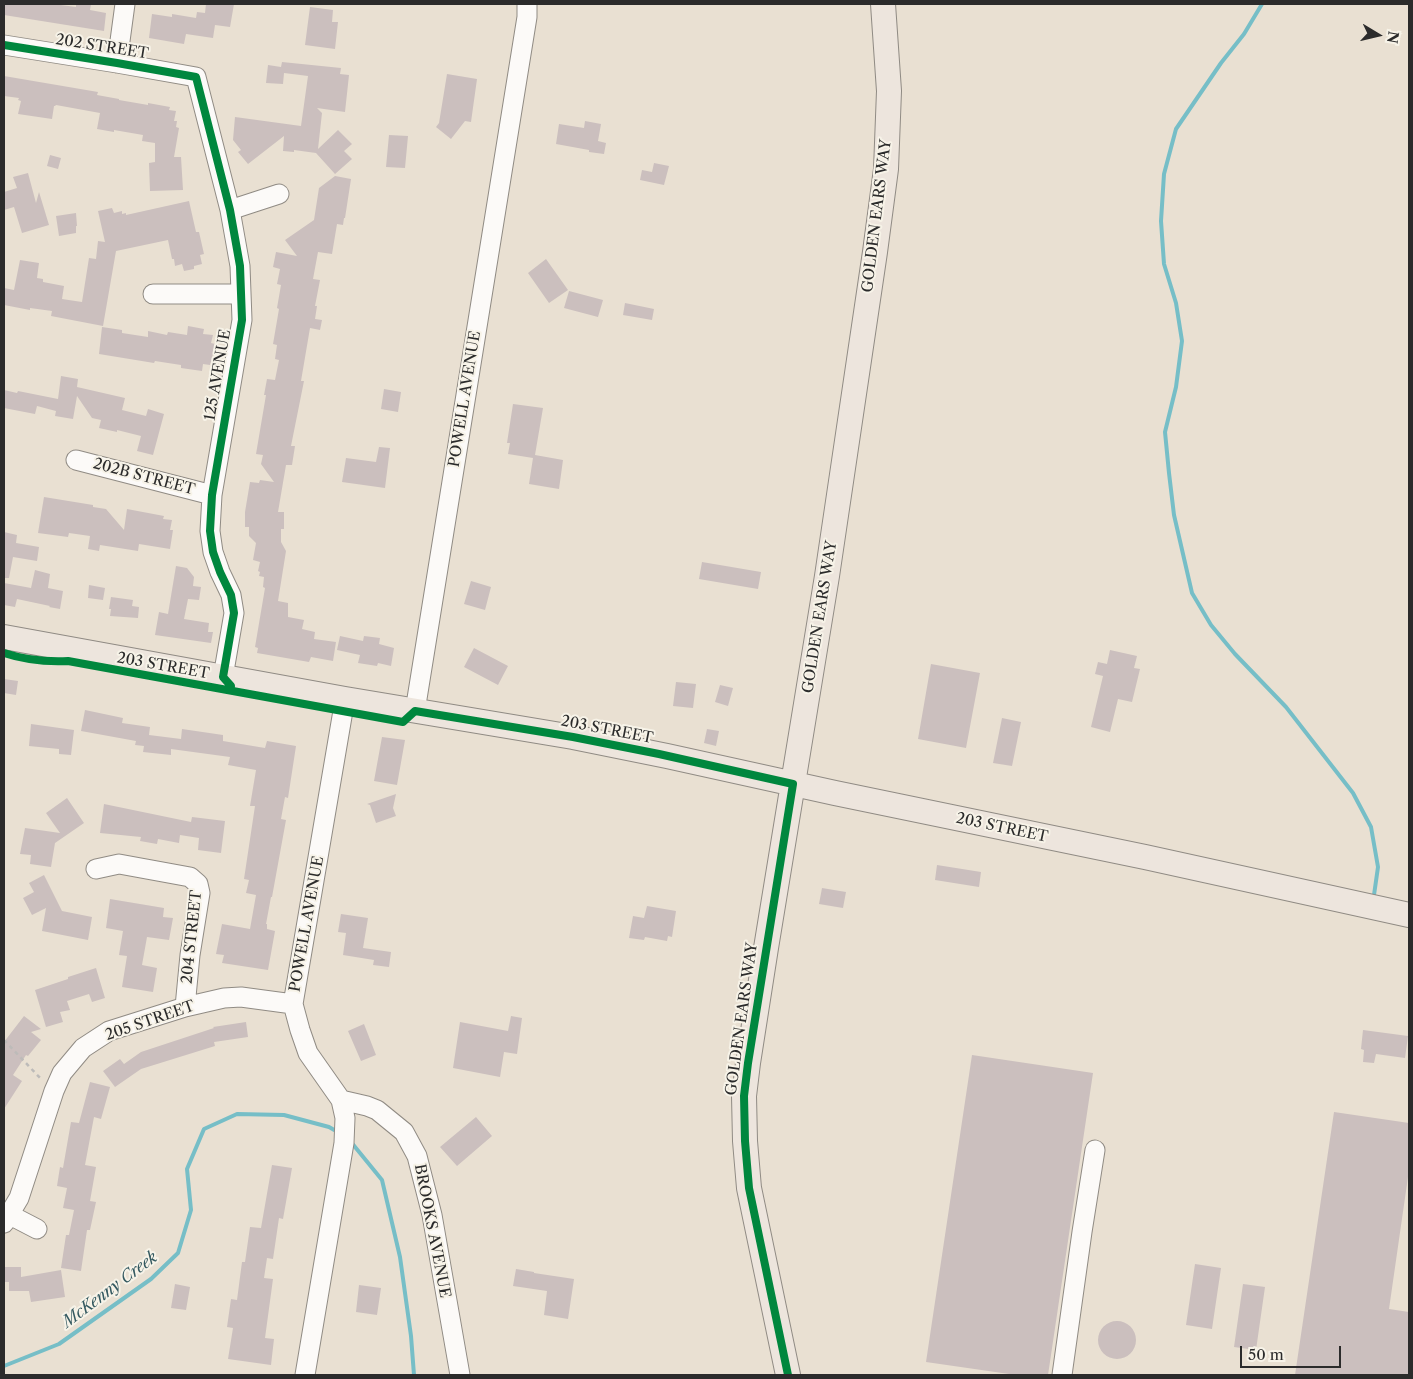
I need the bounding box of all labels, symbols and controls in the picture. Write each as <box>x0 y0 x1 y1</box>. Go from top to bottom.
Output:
north arrow <box>1353 10 1403 60</box>
text: N <box>1383 30 1403 45</box>
street label: 202 STREET <box>54 31 150 63</box>
street label: GOLDEN EARS WAY <box>859 138 895 294</box>
street label: 125 AVENUE <box>201 328 235 422</box>
street label: POWELL AVENUE <box>445 330 485 468</box>
street label: 202B STREET <box>91 455 197 499</box>
street label: GOLDEN EARS WAY <box>799 539 841 695</box>
street label: 203 STREET <box>115 649 211 683</box>
street label: 203 STREET <box>559 712 655 748</box>
street label: 203 STREET <box>954 809 1050 847</box>
street label: POWELL AVENUE <box>286 855 328 993</box>
street label: 204 STREET <box>178 889 206 985</box>
street label: GOLDEN EARS WAY <box>722 941 762 1097</box>
street label: 205 STREET <box>103 997 197 1045</box>
street label: BROOKS AVENUE <box>410 1163 454 1299</box>
water label: McKenny Creek <box>59 1248 161 1332</box>
scale bar <box>1243 1336 1344 1368</box>
text: 50 m <box>1248 1345 1284 1364</box>

